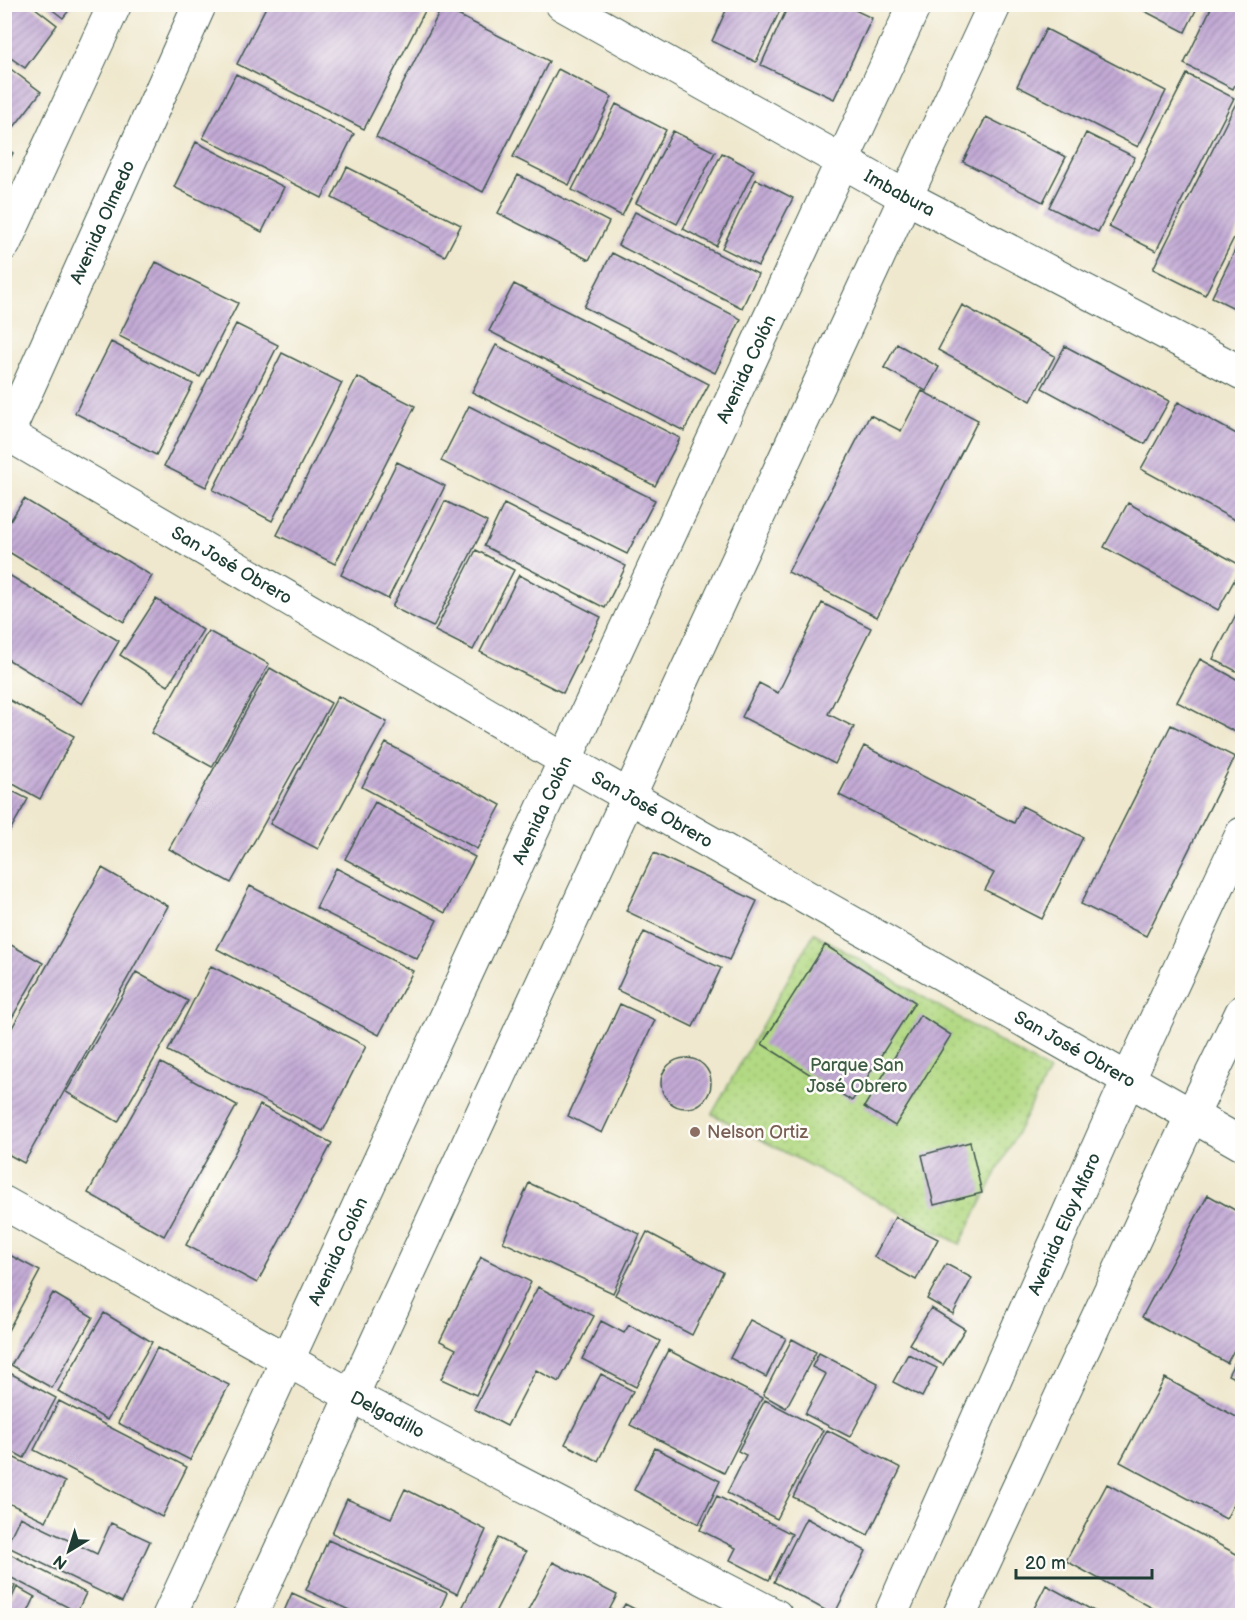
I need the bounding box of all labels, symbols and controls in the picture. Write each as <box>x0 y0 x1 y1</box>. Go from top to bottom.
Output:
street label: Avenida Olmedo <box>65 157 139 287</box>
street label: Imbabura <box>861 165 939 221</box>
street label: Avenida Colón <box>712 312 780 426</box>
street label: San José Obrero <box>168 522 296 609</box>
street label: Avenida Colón <box>508 753 576 868</box>
street label: San José Obrero <box>588 767 717 852</box>
street label: San José Obrero <box>1010 1006 1139 1092</box>
park label: Parque San José Obrero <box>807 1055 907 1097</box>
place label: Nelson Ortiz <box>707 1122 809 1143</box>
marker: Nelson Ortiz <box>688 1125 702 1139</box>
street label: Avenida Eloy Alfaro <box>1023 1149 1105 1298</box>
street label: Avenida Colón <box>304 1194 372 1309</box>
street label: Delgadillo <box>347 1387 428 1442</box>
north arrow <box>39 1521 99 1581</box>
scale bar <box>1016 1542 1152 1580</box>
text: N <box>50 1550 71 1573</box>
text: 20 m <box>1025 1553 1066 1574</box>

